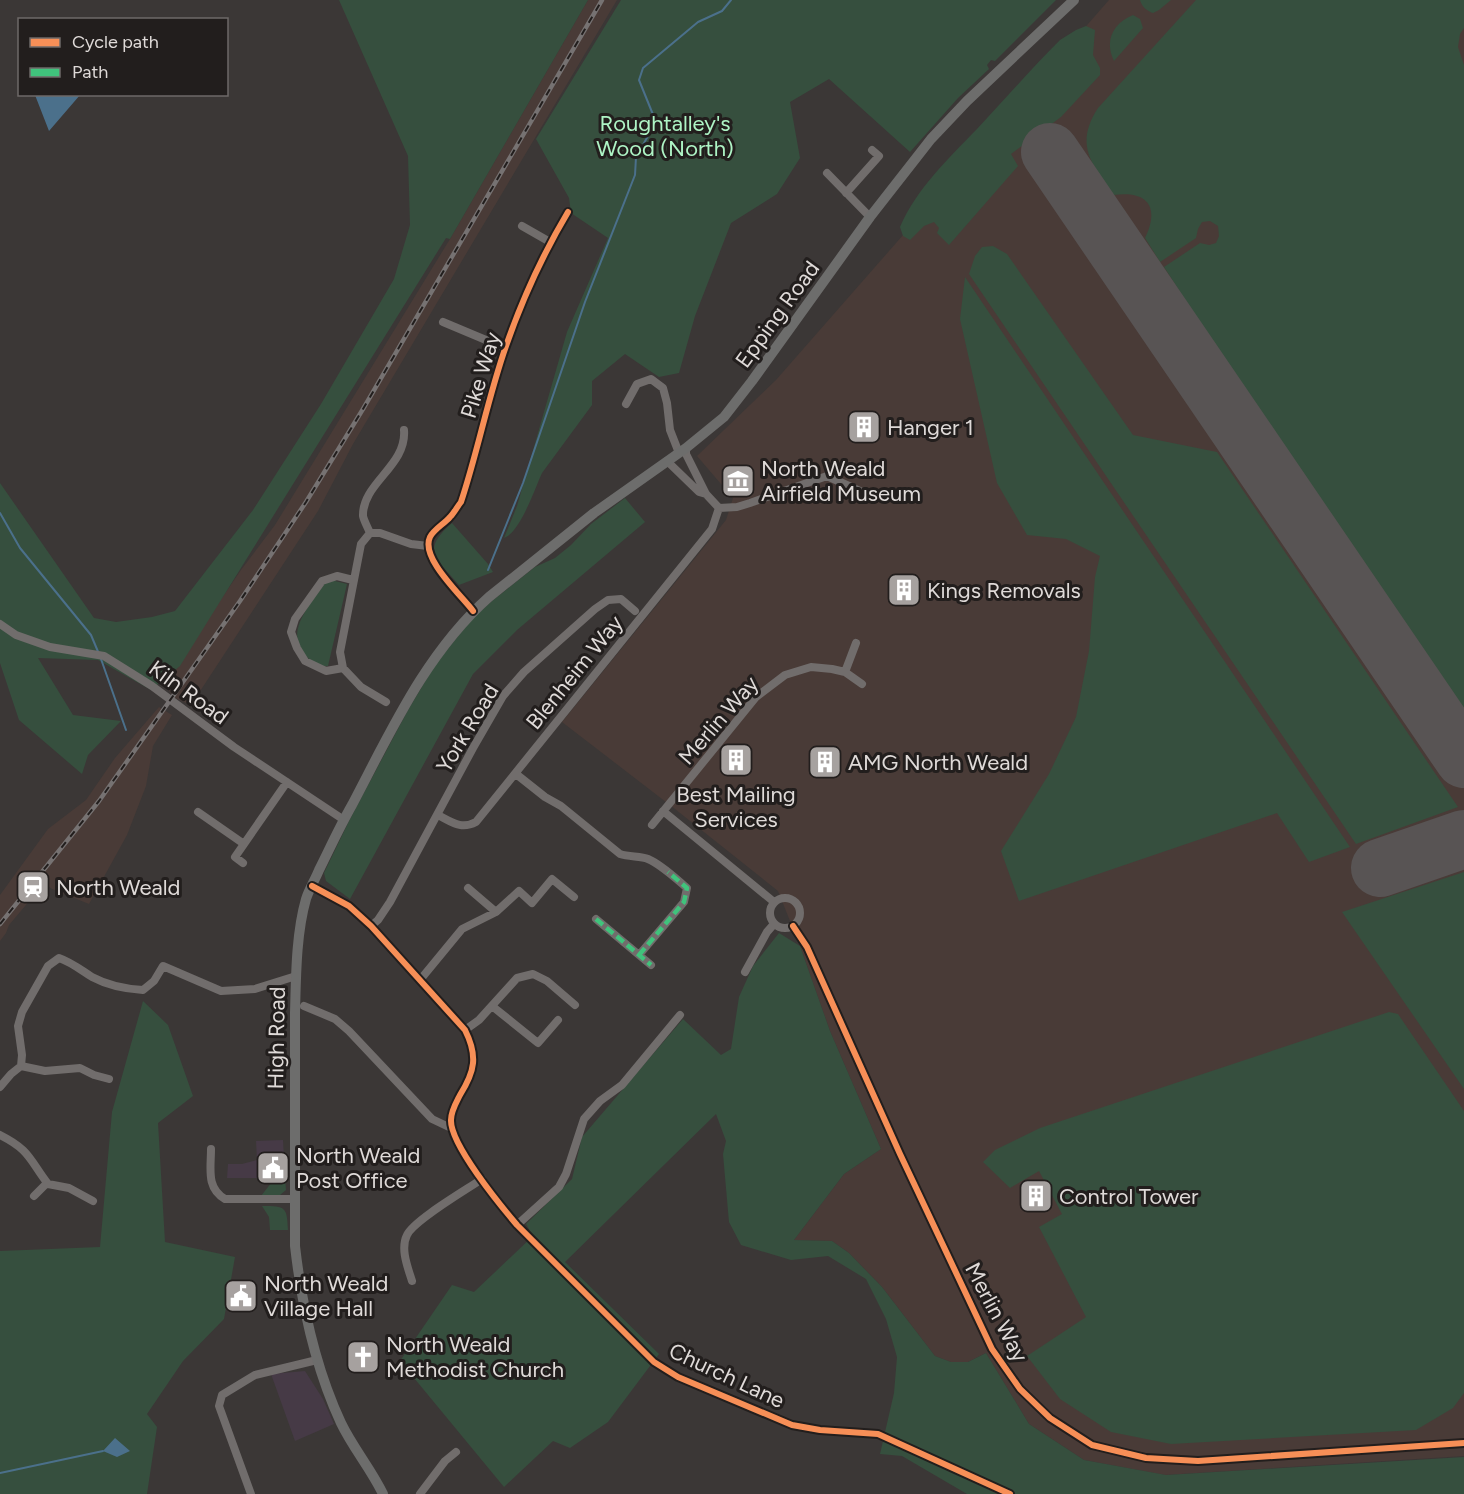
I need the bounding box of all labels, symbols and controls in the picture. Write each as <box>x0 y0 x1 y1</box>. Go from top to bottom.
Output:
legend <box>18 18 228 96</box>
text: Cycle path <box>72 31 159 53</box>
text: Path <box>72 61 108 83</box>
park label: Roughtalley's Wood (North) <box>596 110 734 162</box>
street label: Epping Road <box>730 256 825 373</box>
street label: Pike Way <box>455 328 506 421</box>
building icon: Hanger 1 <box>846 409 882 445</box>
place label: Hanger 1 <box>887 414 974 441</box>
place label: North Weald Airfield Museum <box>761 455 921 507</box>
museum icon: North Weald Airfield Museum <box>720 463 756 499</box>
building icon: Kings Removals <box>886 572 922 608</box>
place label: Kings Removals <box>927 577 1081 604</box>
street label: Blenheim Way <box>520 609 629 735</box>
street label: Kiln Road <box>144 655 234 730</box>
street label: Merlin Way <box>673 670 764 770</box>
street label: York Road <box>430 679 504 778</box>
building icon: Best Mailing Services <box>718 742 754 778</box>
building icon: AMG North Weald <box>807 744 843 780</box>
place label: AMG North Weald <box>848 749 1028 776</box>
place label: Best Mailing Services <box>676 781 796 833</box>
station icon: North Weald <box>15 869 51 905</box>
place label: North Weald <box>56 874 180 901</box>
street label: High Road <box>262 986 291 1090</box>
place label: North Weald Post Office <box>296 1142 420 1194</box>
public building icon: North Weald Post Office <box>255 1150 291 1186</box>
building icon: Control Tower <box>1018 1178 1054 1214</box>
place label: Control Tower <box>1059 1183 1199 1210</box>
street label: Merlin Way <box>959 1258 1034 1367</box>
place label: North Weald Village Hall <box>264 1270 388 1322</box>
public building icon: North Weald Village Hall <box>223 1278 259 1314</box>
place label: North Weald Methodist Church <box>386 1331 564 1383</box>
street label: Church Lane <box>665 1337 789 1414</box>
church icon: North Weald Methodist Church <box>345 1339 381 1375</box>

